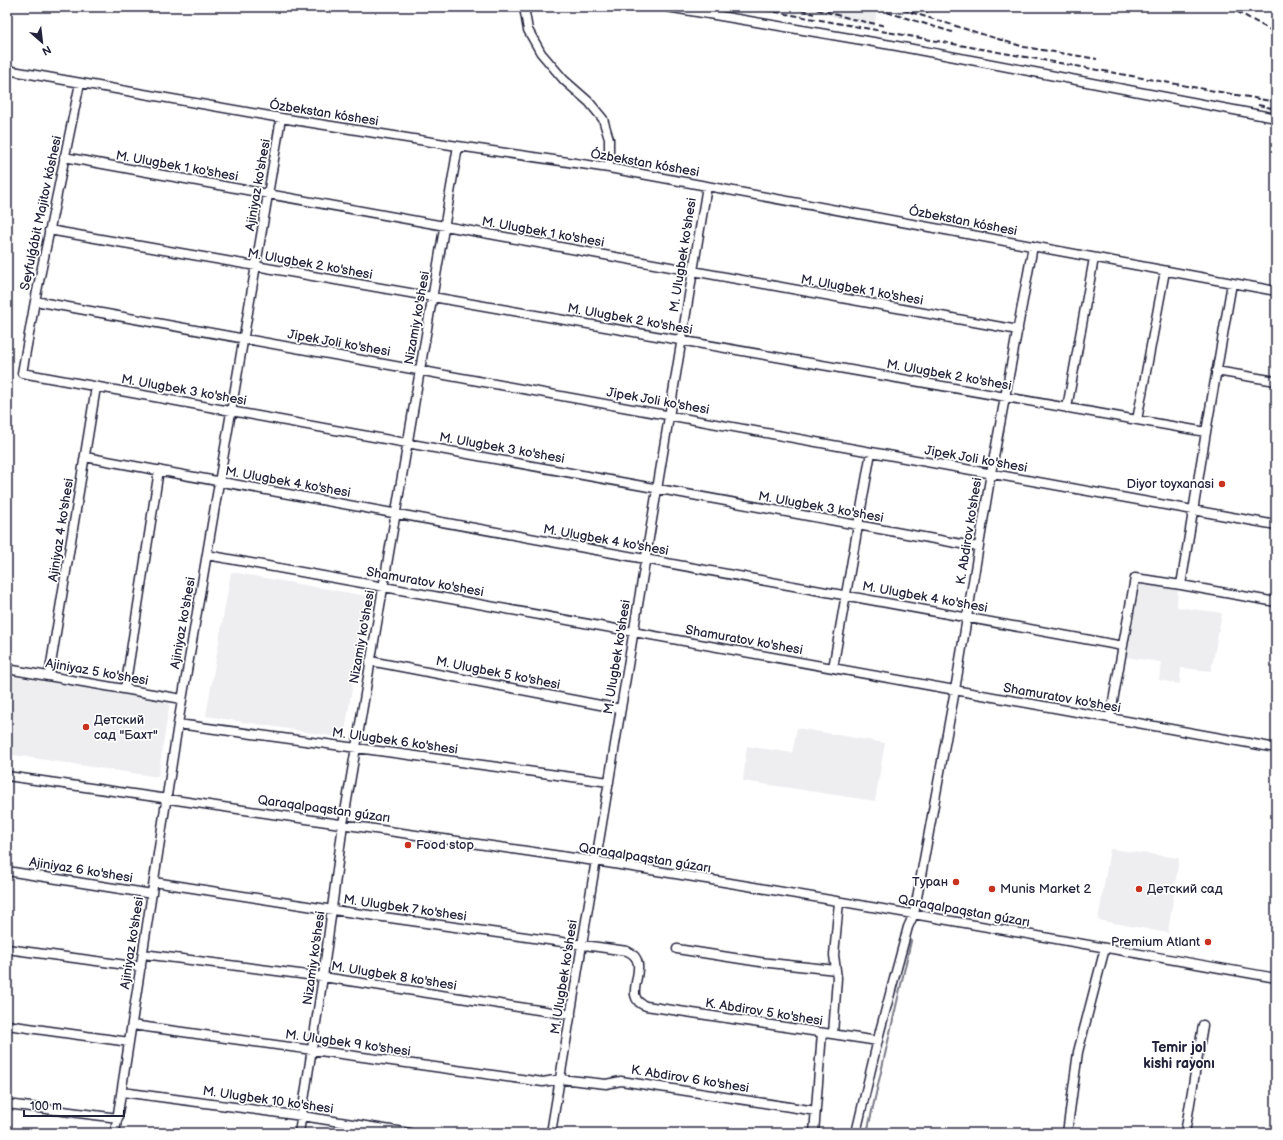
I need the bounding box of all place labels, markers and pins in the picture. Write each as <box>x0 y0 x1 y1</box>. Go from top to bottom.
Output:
place label: Diyor toyxanasi <box>1126 476 1214 492</box>
marker: Diyor toyxanasi <box>1217 479 1227 489</box>
place label: Детский сад "Бахт" <box>94 712 158 743</box>
marker: Детский сад "Бахт" <box>81 722 91 732</box>
place label: Food stop <box>416 837 474 853</box>
marker: Food stop <box>403 840 413 850</box>
place label: Туран <box>912 874 948 890</box>
marker: Туран <box>951 877 961 887</box>
place label: Munis Market 2 <box>1000 881 1091 897</box>
place label: Детский сад <box>1147 881 1223 897</box>
marker: Munis Market 2 <box>987 884 997 894</box>
marker: Детский сад <box>1134 884 1144 894</box>
place label: Premium Atlant <box>1111 934 1200 950</box>
marker: Premium Atlant <box>1203 937 1213 947</box>

